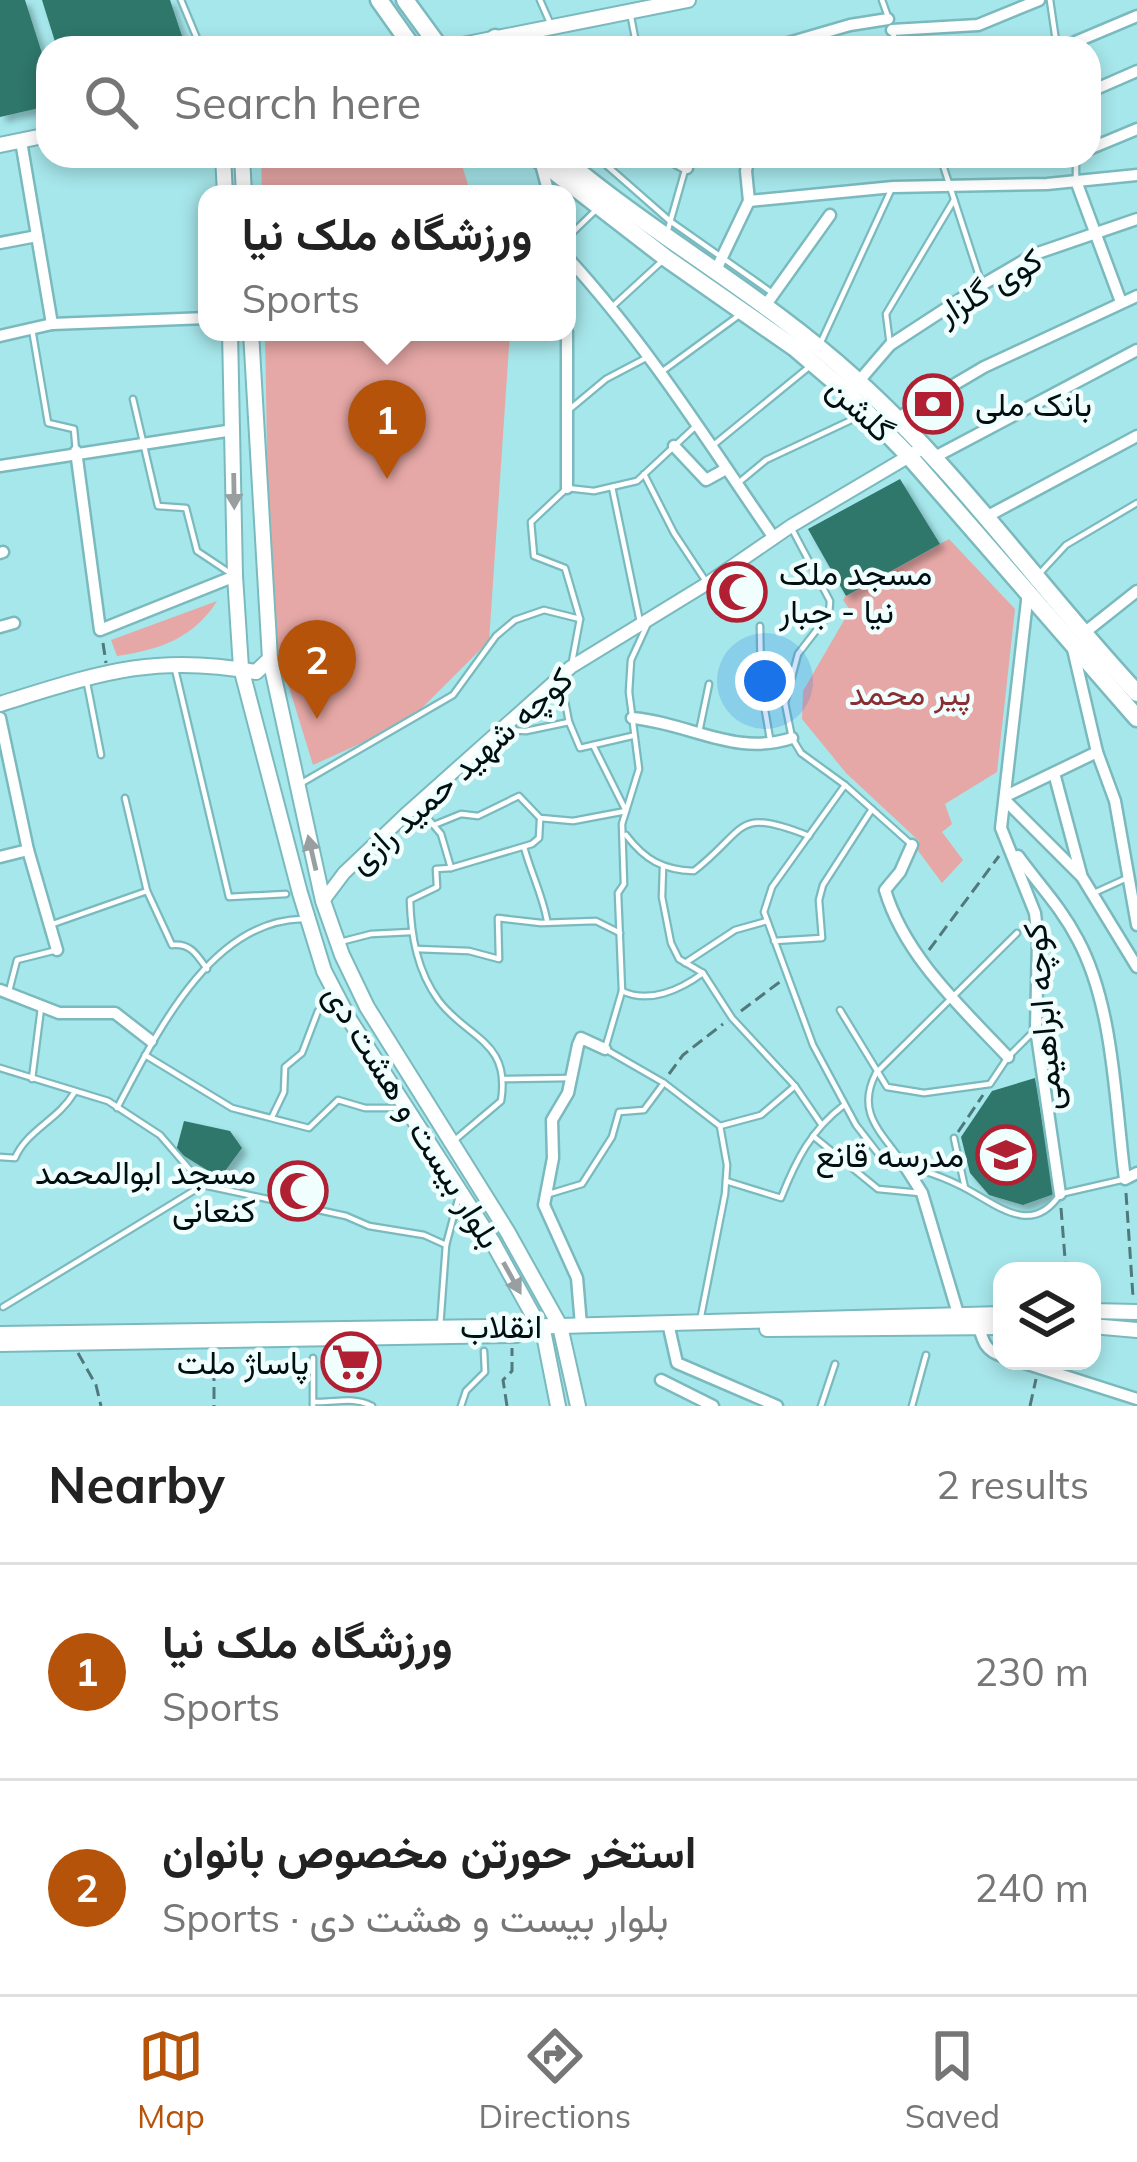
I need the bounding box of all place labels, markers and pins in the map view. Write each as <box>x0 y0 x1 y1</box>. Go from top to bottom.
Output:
bank icon: بانک ملی <box>902 373 964 435</box>
pin: 1 <box>348 380 426 479</box>
place label: بانک ملی <box>975 383 1092 424</box>
place label: مسجد ملک نیا - جبار <box>778 552 932 632</box>
mosque icon: مسجد ملک نیا - جبار <box>706 561 768 623</box>
pin: 2 <box>278 620 356 719</box>
school or university icon: مدرسه قانع <box>975 1124 1037 1186</box>
place label: مدرسه قانع <box>815 1134 964 1178</box>
place label: مسجد ابوالمحمد کنعانی <box>35 1151 256 1230</box>
mosque icon: مسجد ابوالمحمد کنعانی <box>267 1160 329 1222</box>
supermarket icon: پاساژ ملت <box>320 1331 382 1393</box>
place label: پاساژ ملت <box>177 1341 309 1385</box>

